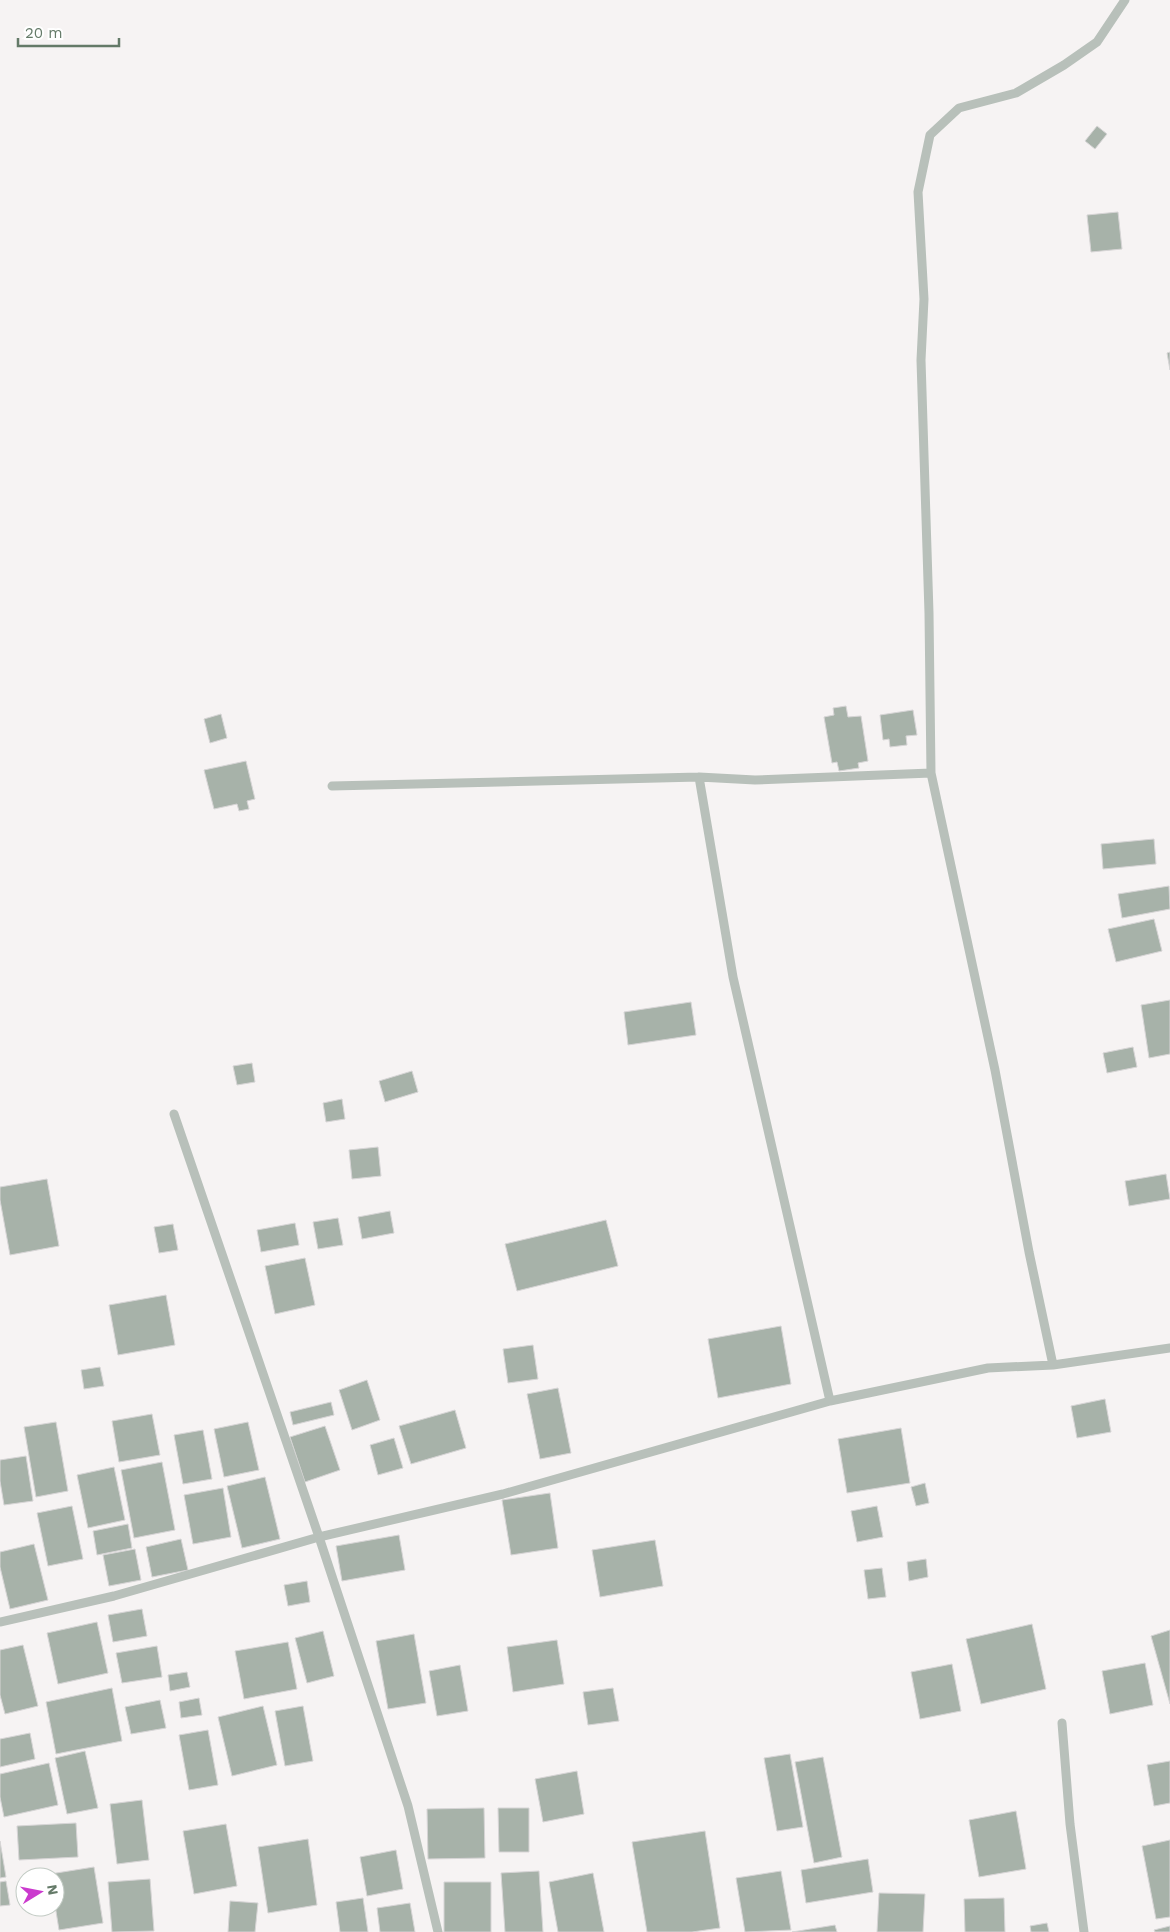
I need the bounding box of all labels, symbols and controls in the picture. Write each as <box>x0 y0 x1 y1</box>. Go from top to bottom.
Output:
scale bar <box>18 15 119 47</box>
text: 20 m <box>25 24 63 42</box>
north arrow <box>15 1867 65 1917</box>
text: N <box>44 1883 62 1896</box>

